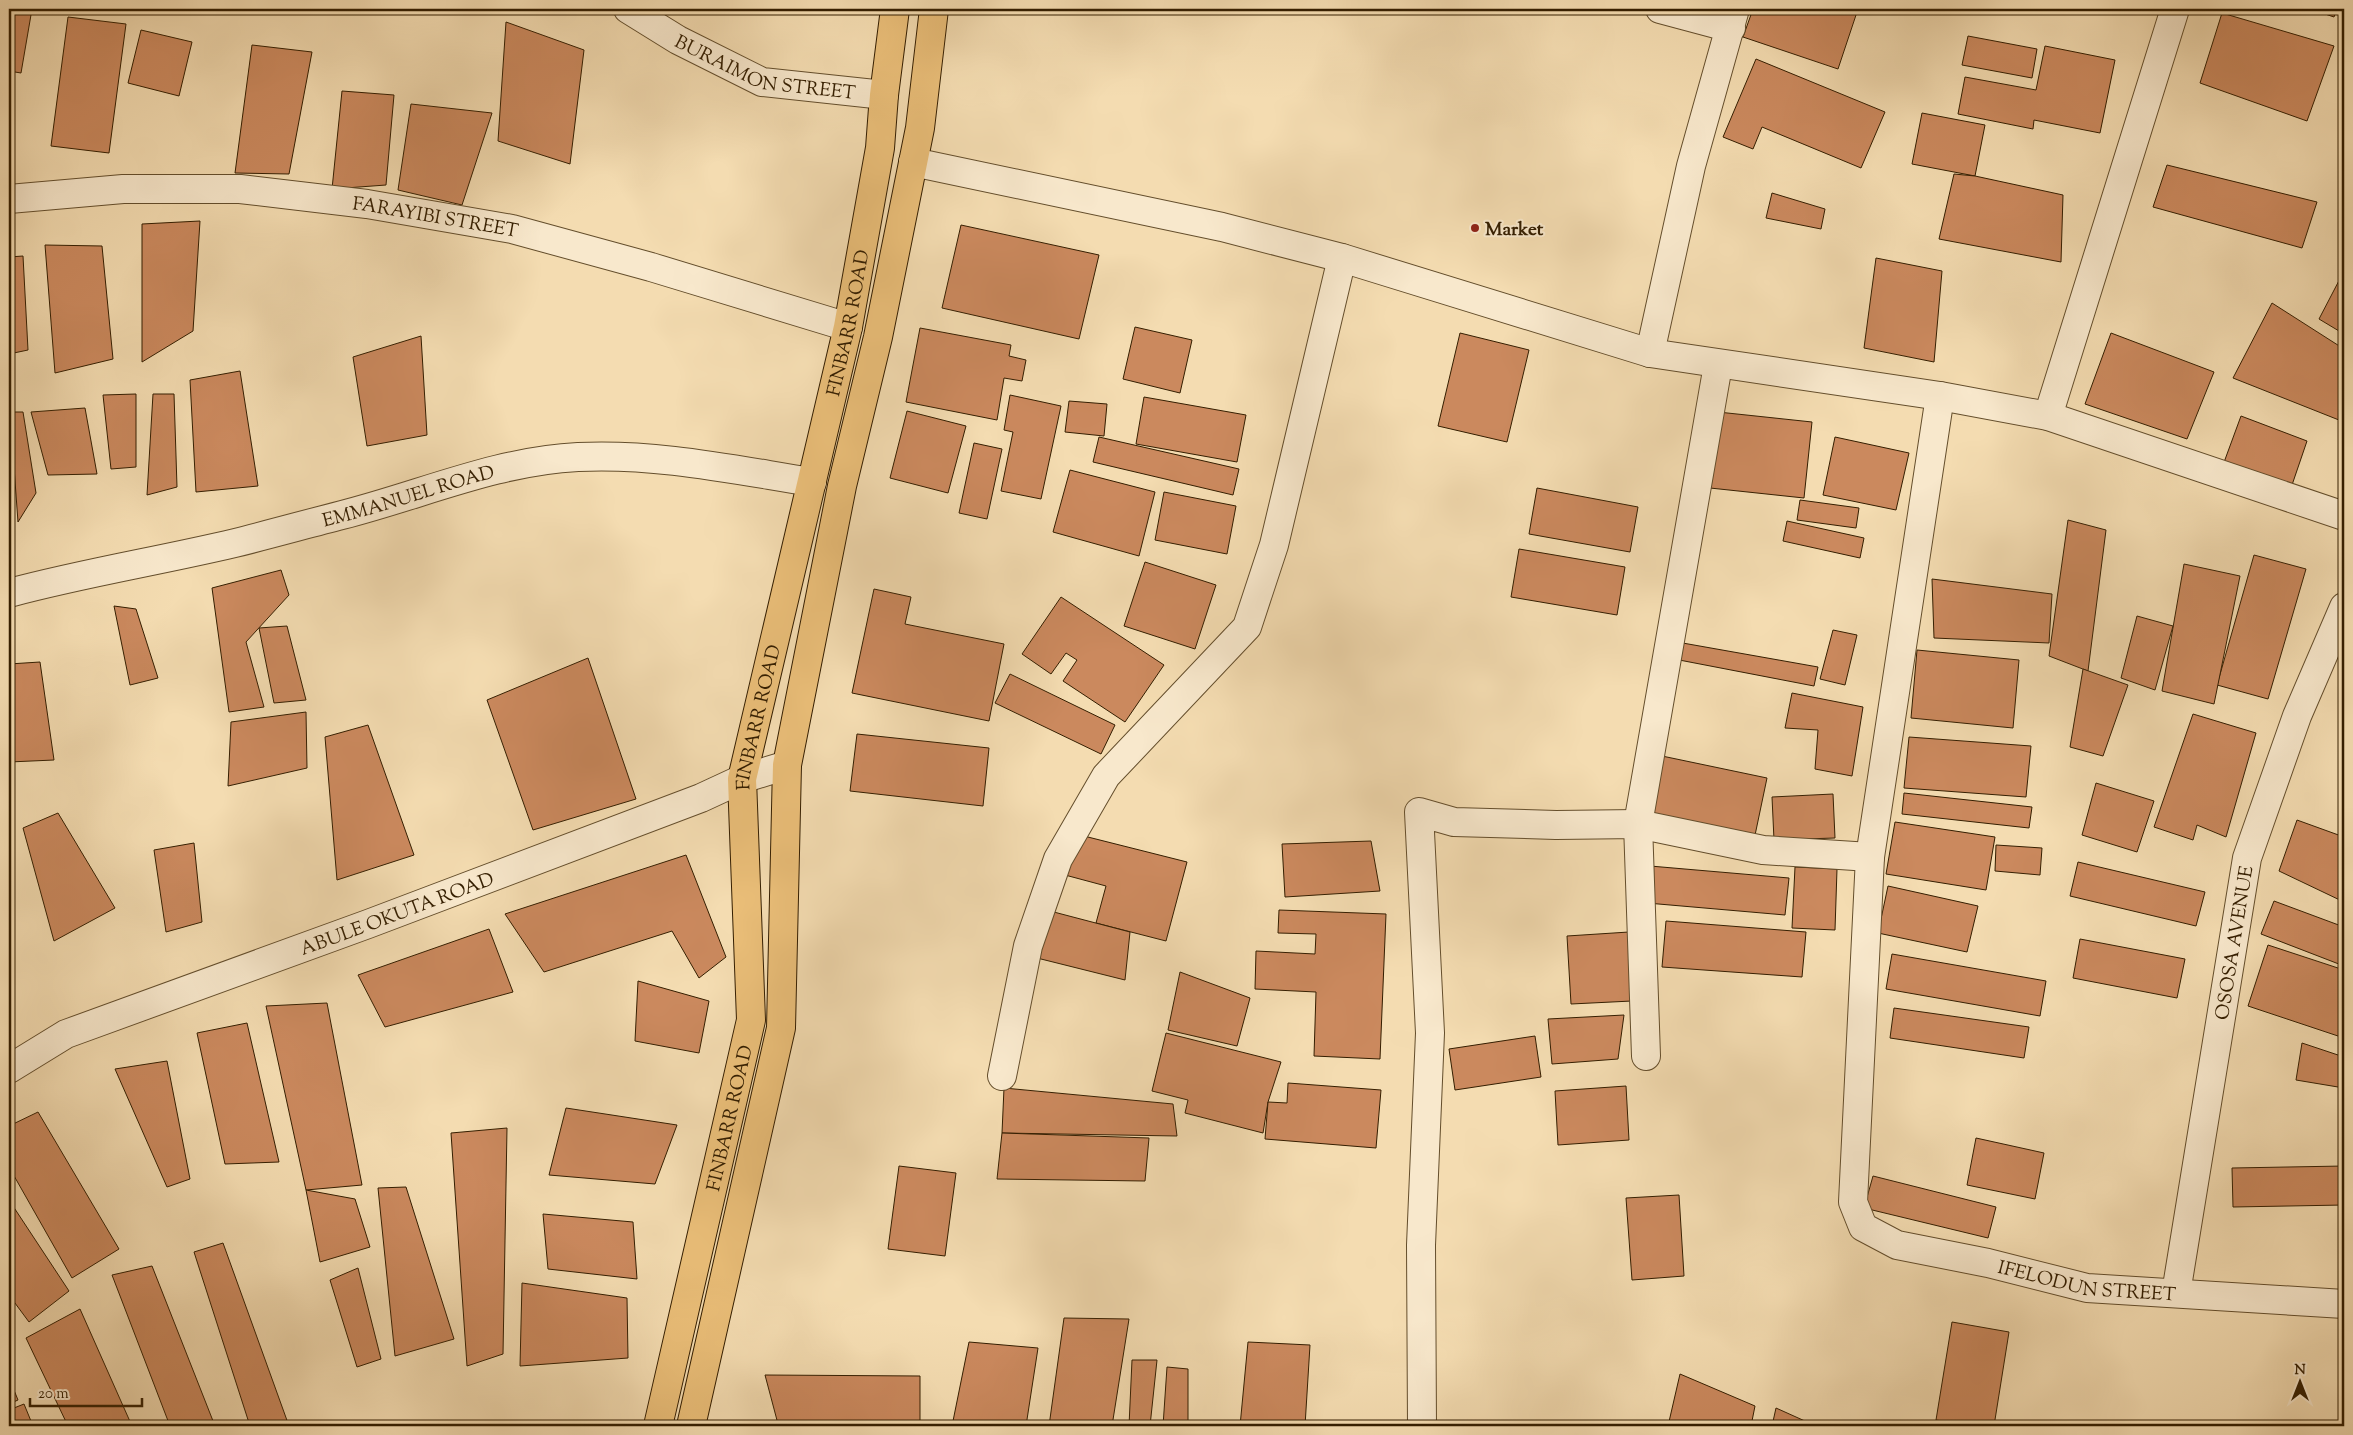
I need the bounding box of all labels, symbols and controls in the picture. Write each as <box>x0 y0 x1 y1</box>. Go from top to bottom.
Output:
street label: BURAIMON STREET <box>669 29 857 108</box>
street label: FARAYIBI STREET <box>351 191 520 246</box>
place label: Market <box>1485 217 1544 244</box>
marker: Market <box>1469 222 1481 234</box>
street label: FINBARR ROAD <box>821 248 878 399</box>
street label: EMMANUEL ROAD <box>320 460 498 536</box>
street label: FINBARR ROAD <box>731 642 789 791</box>
street label: OSOSA AVENUE <box>2210 863 2262 1022</box>
street label: ABULE OKUTA ROAD <box>297 867 498 964</box>
street label: FINBARR ROAD <box>701 1043 761 1194</box>
street label: IFELODUN STREET <box>1995 1255 2177 1310</box>
north arrow <box>2276 1358 2326 1408</box>
text: N <box>2294 1361 2306 1381</box>
scale bar <box>30 1375 142 1407</box>
text: 20 m <box>38 1384 69 1405</box>

